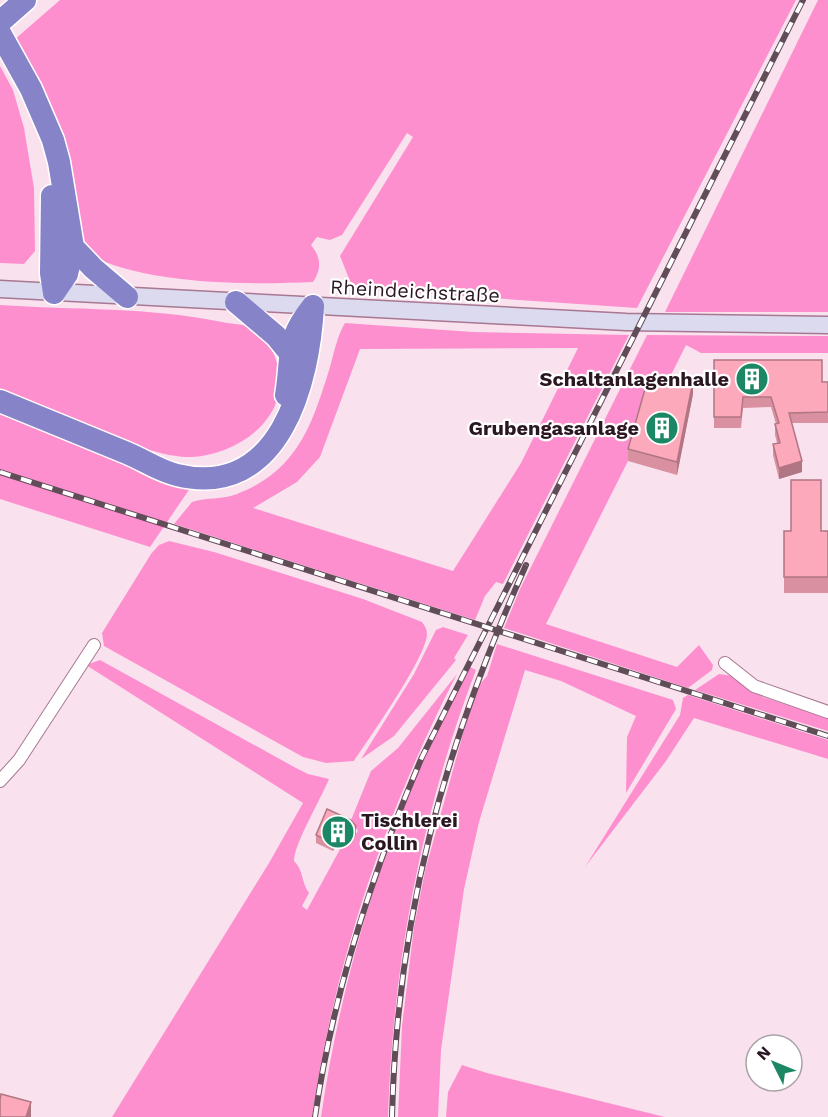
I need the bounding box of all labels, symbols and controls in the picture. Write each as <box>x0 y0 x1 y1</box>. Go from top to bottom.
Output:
street label: Rheindeichstraße <box>330 275 500 307</box>
building icon: Schaltanlagenhalle <box>734 361 770 397</box>
place label: Schaltanlagenhalle <box>539 367 729 391</box>
building icon: Grubengasanlage <box>644 410 680 446</box>
place label: Grubengasanlage <box>468 416 639 440</box>
place label: Tischlerei Collin <box>361 808 458 855</box>
building icon: Tischlerei Collin <box>320 814 356 850</box>
north arrow <box>744 1033 804 1093</box>
text: N <box>752 1042 774 1064</box>

